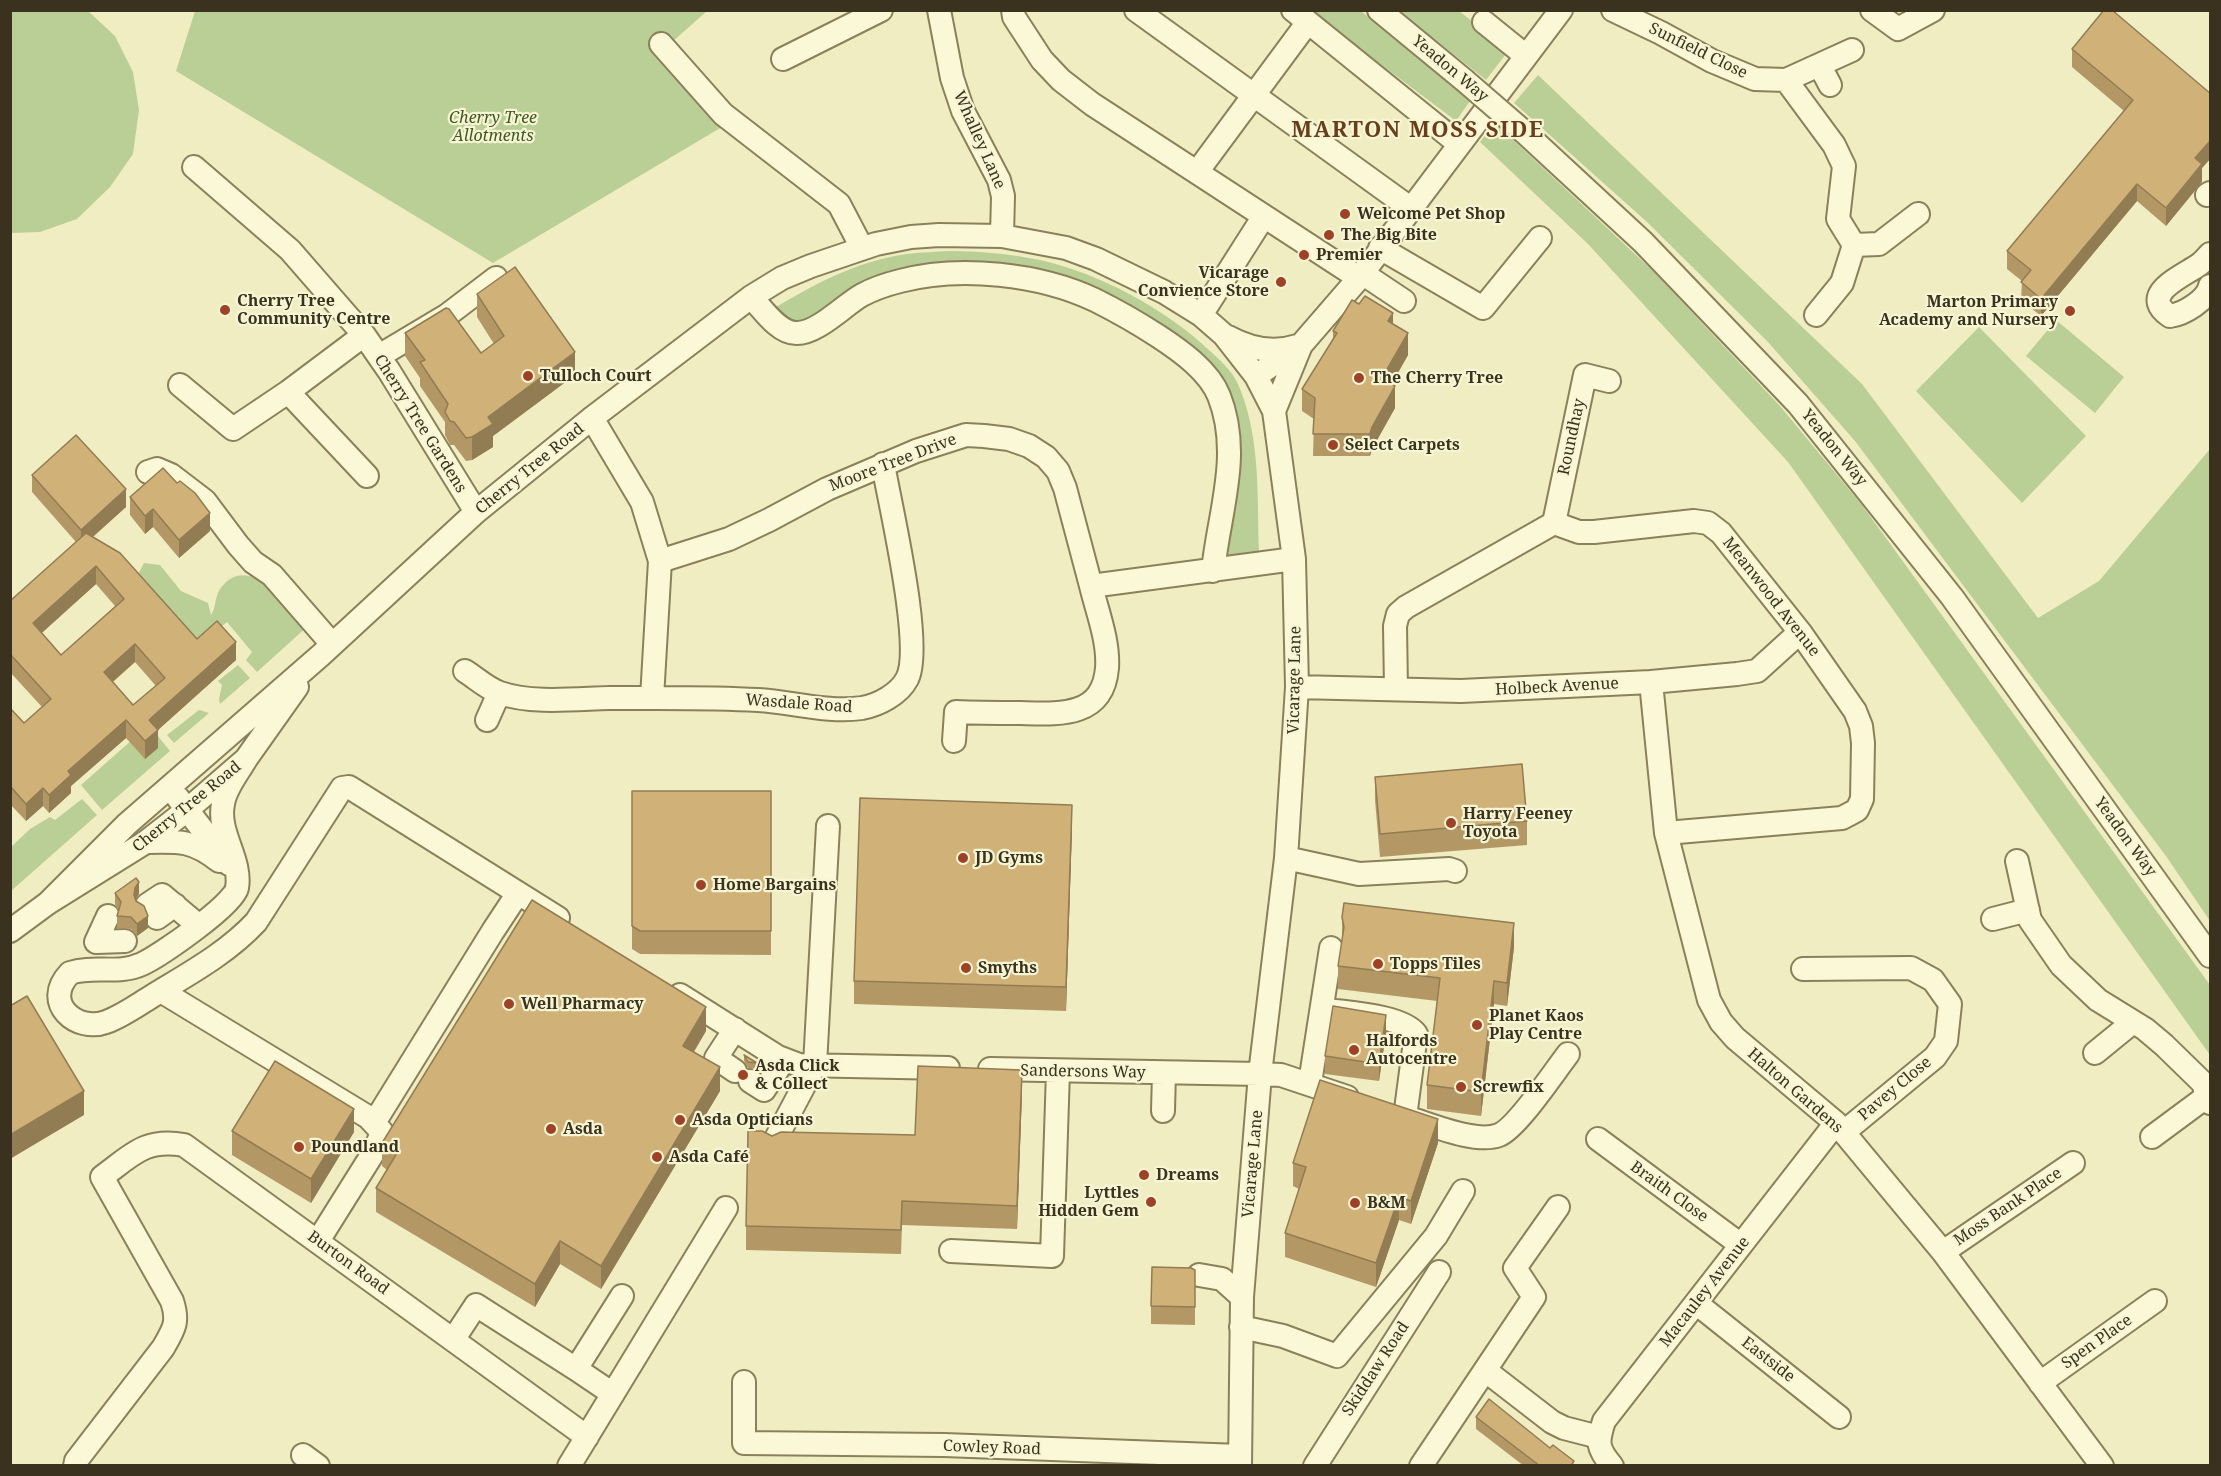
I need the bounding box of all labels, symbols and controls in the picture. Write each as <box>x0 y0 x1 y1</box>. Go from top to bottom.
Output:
street label: Sunfield Close <box>1646 19 1750 83</box>
street label: Yeadon Way <box>1408 32 1492 106</box>
street label: Whalley Lane <box>949 88 1009 192</box>
park label: Cherry Tree Allotments <box>449 108 537 146</box>
district label: MARTON MOSS SIDE <box>1291 118 1545 144</box>
place label: Welcome Pet Shop <box>1357 204 1505 224</box>
marker: Welcome Pet Shop <box>1338 207 1352 221</box>
place label: The Big Bite <box>1341 225 1437 245</box>
marker: The Big Bite <box>1322 228 1336 242</box>
place label: Premier <box>1316 245 1383 265</box>
marker: Premier <box>1297 248 1311 262</box>
place label: Vicarage Convience Store <box>1138 263 1269 301</box>
marker: Vicarage Convience Store <box>1274 275 1288 289</box>
place label: Cherry Tree Community Centre <box>237 291 390 329</box>
place label: Marton Primary Academy and Nursery <box>1879 292 2058 330</box>
marker: Cherry Tree Community Centre <box>218 303 232 317</box>
marker: Marton Primary Academy and Nursery <box>2063 304 2077 318</box>
street label: Cherry Tree Gardens <box>370 351 470 497</box>
place label: Tulloch Court <box>540 366 652 386</box>
place label: The Cherry Tree <box>1371 368 1503 388</box>
marker: Tulloch Court <box>521 369 535 383</box>
marker: The Cherry Tree <box>1352 371 1366 385</box>
street label: Roundhay <box>1555 397 1589 477</box>
street label: Yeadon Way <box>1797 406 1871 490</box>
street label: Cherry Tree Road <box>472 419 588 519</box>
street label: Moore Tree Drive <box>827 430 959 496</box>
place label: Select Carpets <box>1345 435 1460 455</box>
marker: Select Carpets <box>1326 438 1340 452</box>
street label: Meanwood Avenue <box>1718 533 1824 661</box>
street label: Vicarage Lane <box>1284 626 1306 734</box>
street label: Holbeck Avenue <box>1495 674 1619 700</box>
street label: Wasdale Road <box>745 691 853 717</box>
street label: Cherry Tree Road <box>129 757 245 857</box>
street label: Yeadon Way <box>2090 794 2160 880</box>
place label: Harry Feeney Toyota <box>1463 804 1573 842</box>
marker: Harry Feeney Toyota <box>1444 816 1458 830</box>
place label: JD Gyms <box>975 848 1043 868</box>
marker: JD Gyms <box>956 851 970 865</box>
place label: Home Bargains <box>713 875 836 895</box>
marker: Home Bargains <box>694 878 708 892</box>
place label: Topps Tiles <box>1390 954 1481 974</box>
marker: Topps Tiles <box>1371 957 1385 971</box>
place label: Smyths <box>978 958 1037 978</box>
marker: Smyths <box>959 961 973 975</box>
place label: Well Pharmacy <box>521 994 644 1014</box>
marker: Well Pharmacy <box>502 997 516 1011</box>
place label: Planet Kaos Play Centre <box>1489 1006 1584 1044</box>
marker: Planet Kaos Play Centre <box>1470 1018 1484 1032</box>
place label: Halfords Autocentre <box>1366 1031 1457 1069</box>
marker: Halfords Autocentre <box>1347 1043 1361 1057</box>
street label: Halton Gardens <box>1743 1044 1847 1138</box>
street label: Pavey Close <box>1855 1053 1935 1125</box>
place label: Asda Click & Collect <box>755 1056 839 1094</box>
street label: Sandersons Way <box>1020 1061 1146 1083</box>
marker: Asda Click & Collect <box>736 1068 750 1082</box>
place label: Screwfix <box>1473 1077 1544 1097</box>
marker: Screwfix <box>1454 1080 1468 1094</box>
street label: Vicarage Lane <box>1239 1109 1267 1219</box>
place label: Asda Opticians <box>692 1110 813 1130</box>
marker: Asda Opticians <box>673 1113 687 1127</box>
place label: Asda <box>563 1119 603 1139</box>
marker: Asda <box>544 1122 558 1136</box>
place label: Poundland <box>311 1137 399 1157</box>
marker: Poundland <box>292 1140 306 1154</box>
place label: Asda Café <box>669 1147 749 1167</box>
marker: Asda Café <box>650 1150 664 1164</box>
street label: Braith Close <box>1626 1157 1712 1227</box>
street label: Moss Bank Place <box>1950 1164 2066 1250</box>
place label: Dreams <box>1156 1165 1219 1185</box>
marker: Dreams <box>1137 1168 1151 1182</box>
place label: Lyttles Hidden Gem <box>1038 1183 1139 1221</box>
place label: B&M <box>1367 1193 1406 1213</box>
marker: Lyttles Hidden Gem <box>1144 1195 1158 1209</box>
marker: B&M <box>1348 1196 1362 1210</box>
street label: Burton Road <box>303 1227 393 1299</box>
street label: Macauley Avenue <box>1656 1233 1754 1351</box>
street label: Spen Place <box>2058 1311 2136 1373</box>
street label: Skiddaw Road <box>1338 1318 1414 1420</box>
street label: Eastside <box>1737 1333 1799 1387</box>
street label: Cowley Road <box>943 1437 1041 1459</box>

